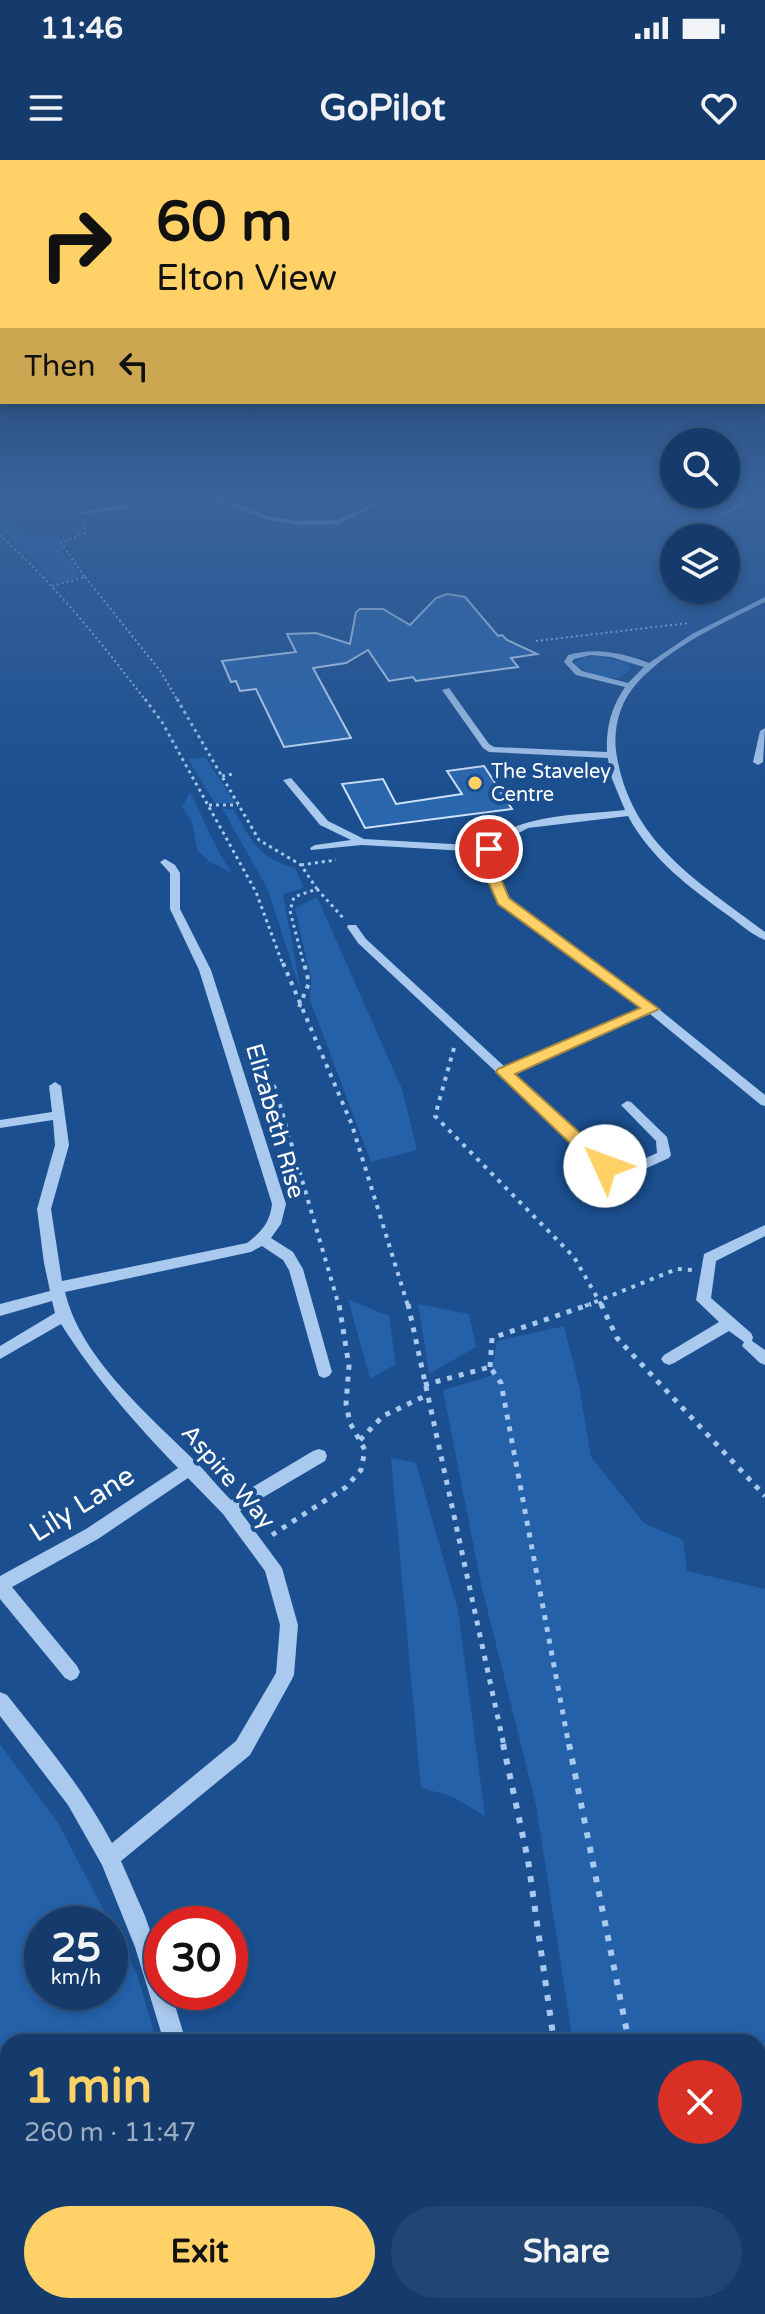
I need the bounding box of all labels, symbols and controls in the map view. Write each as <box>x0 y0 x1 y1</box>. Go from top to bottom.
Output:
text: 11:46 <box>40 10 123 47</box>
icon: menu <box>24 86 68 130</box>
icon: heart <box>697 86 741 130</box>
text: GoPilot <box>320 87 445 130</box>
text: 60 m <box>156 189 292 256</box>
icon: right <box>24 192 128 296</box>
text: Elton View <box>156 257 337 300</box>
icon: left <box>112 344 156 388</box>
text: Then <box>24 348 96 385</box>
map controls <box>660 428 740 604</box>
button: search <box>660 428 740 508</box>
button: layers <box>660 524 740 604</box>
place label: The Staveley Centre <box>491 760 611 807</box>
marker: The Staveley Centre <box>466 774 484 792</box>
pin <box>455 815 523 883</box>
icon: arrive <box>467 827 511 871</box>
street label: Elizabeth Rise <box>239 1040 311 1202</box>
position arrow <box>563 1124 647 1208</box>
street label: Aspire Way <box>175 1419 281 1535</box>
street label: Lily Lane <box>23 1459 141 1549</box>
speed limit sign: 30 <box>144 1906 248 2010</box>
text: 25 <box>51 1924 101 1972</box>
text: km/h <box>51 1966 101 1990</box>
text: 1 min <box>24 2058 152 2116</box>
button: close <box>658 2060 742 2144</box>
text: 260 m · 11:47 <box>24 2117 196 2148</box>
button: Exit <box>24 2206 375 2298</box>
button: Share <box>391 2206 742 2298</box>

